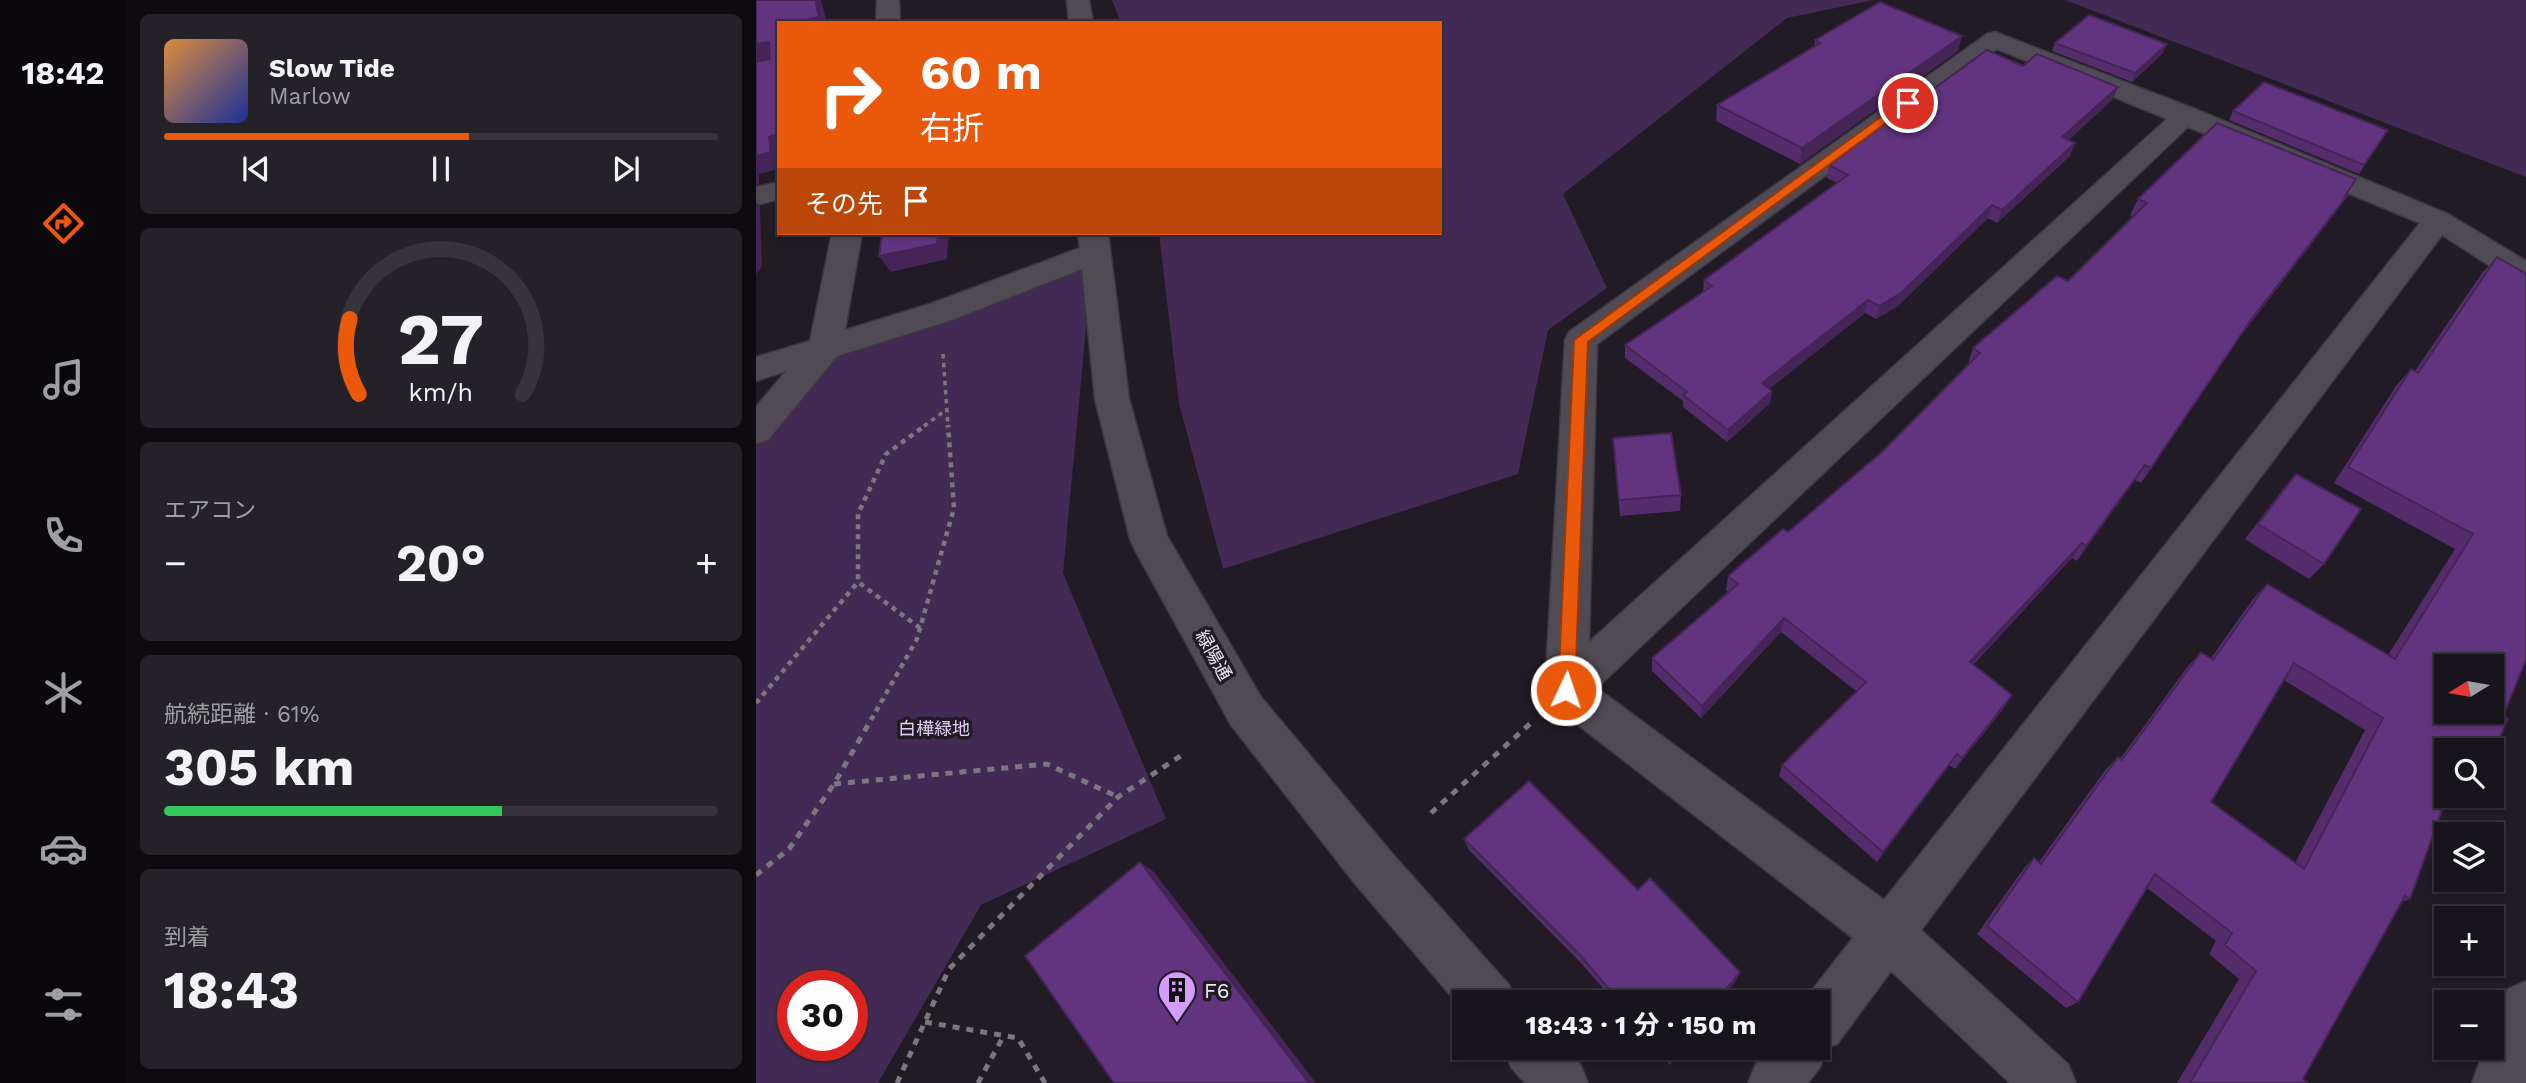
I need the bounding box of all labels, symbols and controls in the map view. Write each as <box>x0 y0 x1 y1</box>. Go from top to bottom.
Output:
text: 60 m <box>920 43 1042 101</box>
icon: right <box>805 49 896 140</box>
text: Slow Tide <box>269 53 395 83</box>
text: 18:42 <box>22 54 104 92</box>
pin <box>1878 73 1938 133</box>
text: Marlow <box>269 83 351 110</box>
icon: arrive <box>1889 84 1927 122</box>
text: 右折 <box>920 109 984 147</box>
icon: previous <box>237 150 275 188</box>
icon: pause <box>422 150 460 188</box>
icon: next <box>607 150 645 188</box>
icon: arrive <box>897 182 935 220</box>
text: その先 <box>805 189 883 219</box>
icon: directions <box>39 199 88 248</box>
text: 27 <box>398 296 484 382</box>
icon: music <box>39 355 88 404</box>
text: km/h <box>409 377 473 406</box>
text: エアコン <box>164 497 256 524</box>
icon: phone <box>39 511 88 560</box>
text: 20° <box>396 533 486 594</box>
text: − <box>164 541 187 585</box>
text: + <box>695 541 718 585</box>
street label: 緑陽通 <box>1192 626 1236 684</box>
position arrow <box>1529 653 1603 727</box>
north arrow <box>2434 654 2504 724</box>
map controls <box>2434 654 2504 1060</box>
icon: climate <box>39 668 88 717</box>
text: 航続距離 · 61% <box>164 701 320 728</box>
park label: 白樺緑地 <box>898 718 970 739</box>
text: 305 km <box>164 737 354 798</box>
button: search <box>2434 738 2504 808</box>
button: layers <box>2434 822 2504 892</box>
icon: car <box>39 824 88 873</box>
button: + <box>2434 906 2504 976</box>
text: 到着 <box>164 924 210 951</box>
text: 18:43 <box>164 960 299 1021</box>
building icon: F6 <box>1156 969 1198 1024</box>
speed limit sign: 30 <box>777 970 868 1061</box>
place label: F6 <box>1204 978 1230 1003</box>
icon: filters <box>39 980 88 1029</box>
button: − <box>2434 990 2504 1060</box>
text: 18:43 · 1 分 · 150 m <box>1526 1010 1756 1040</box>

